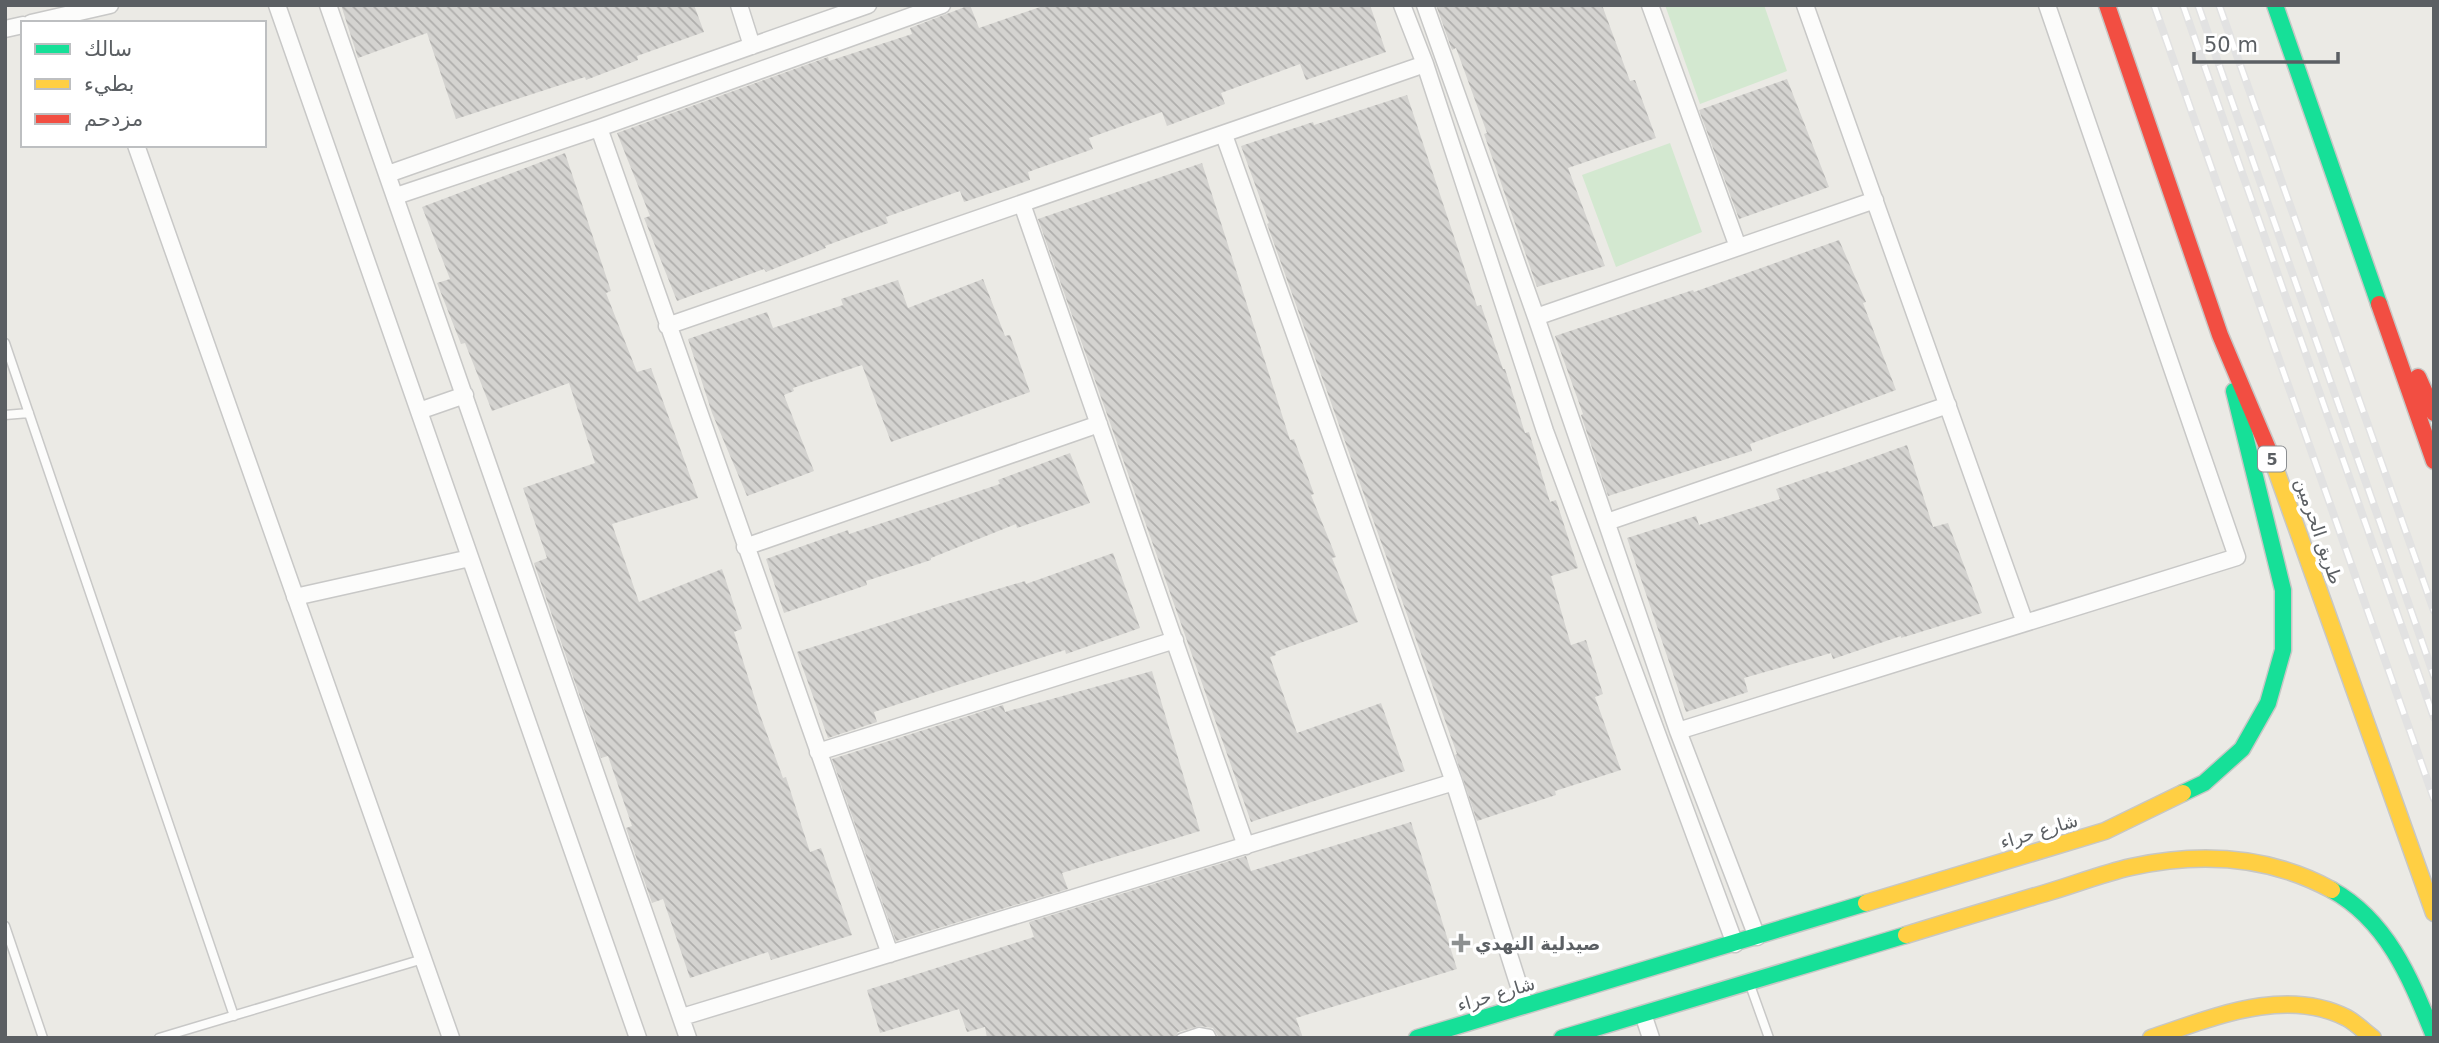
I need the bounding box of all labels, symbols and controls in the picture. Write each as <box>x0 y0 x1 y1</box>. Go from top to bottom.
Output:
legend <box>21 21 266 147</box>
scale bar <box>2194 21 2338 65</box>
text: 50 m <box>2204 33 2258 57</box>
text: سالك <box>84 37 132 61</box>
text: بطيء <box>84 72 134 96</box>
text: مزدحم <box>84 107 143 132</box>
road number: 5 <box>2258 446 2286 472</box>
street label: طريق الحرمين <box>2290 475 2347 587</box>
street label: شارع حراء <box>1998 809 2081 854</box>
place label: صيدلية النهدي <box>1475 933 1600 955</box>
marker: صيدلية النهدي <box>1453 935 1469 951</box>
street label: شارع حراء <box>1455 972 1538 1017</box>

